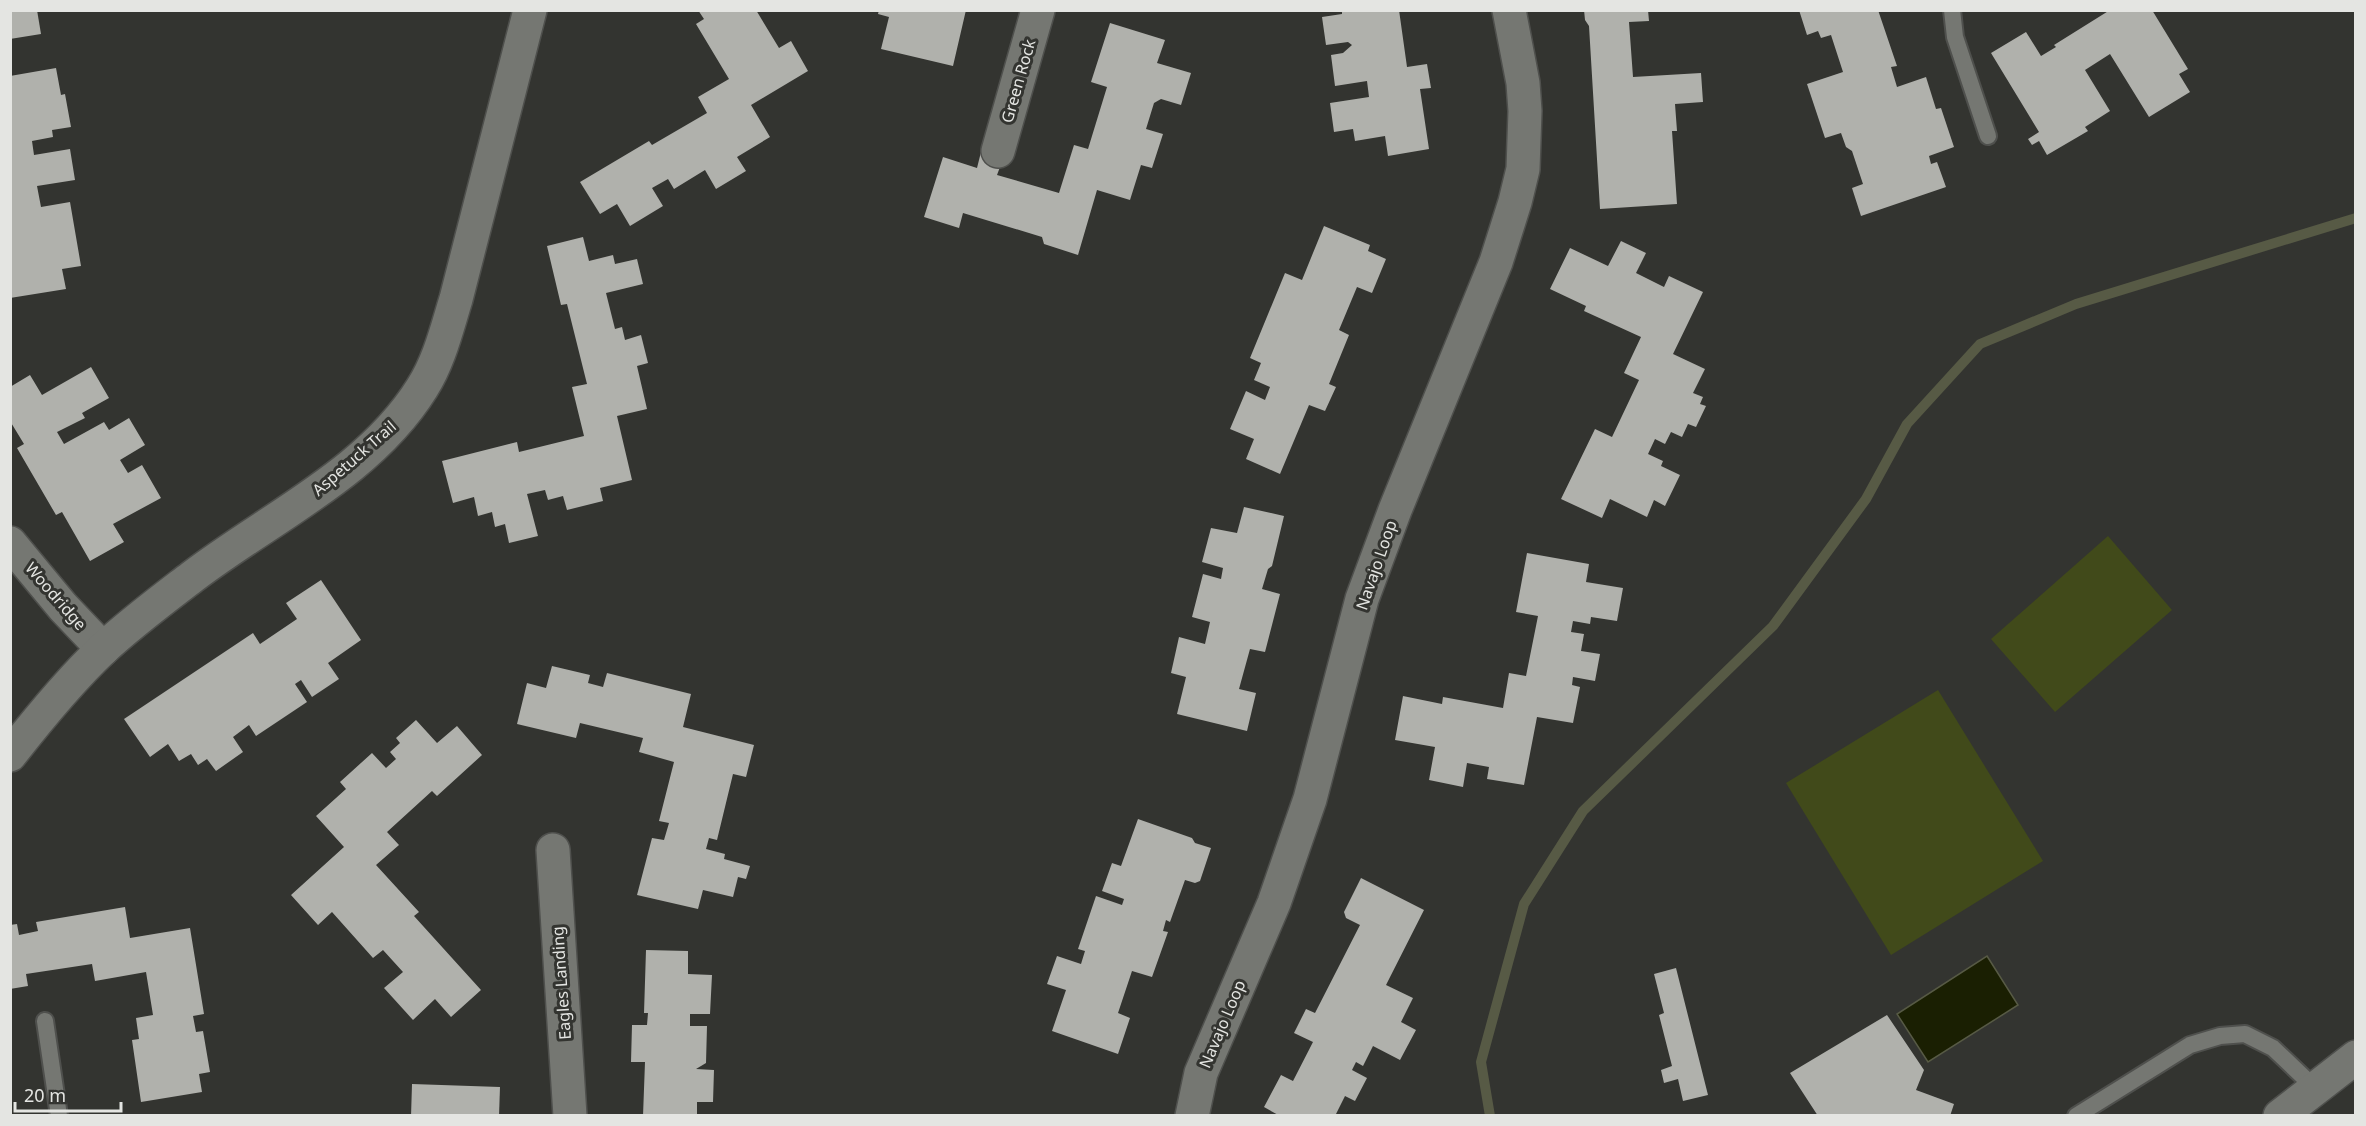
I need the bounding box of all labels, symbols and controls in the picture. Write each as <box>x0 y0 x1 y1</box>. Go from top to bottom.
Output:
street label: Green Rock <box>996 36 1041 125</box>
street label: Aspetuck Trail <box>307 415 401 501</box>
street label: Navajo Loop <box>1350 517 1402 613</box>
street label: Woodridge <box>20 557 92 635</box>
street label: Eagles Landing <box>546 926 576 1040</box>
street label: Navajo Loop <box>1194 977 1250 1071</box>
scale bar <box>15 1075 122 1113</box>
text: 20 m <box>24 1083 66 1107</box>

